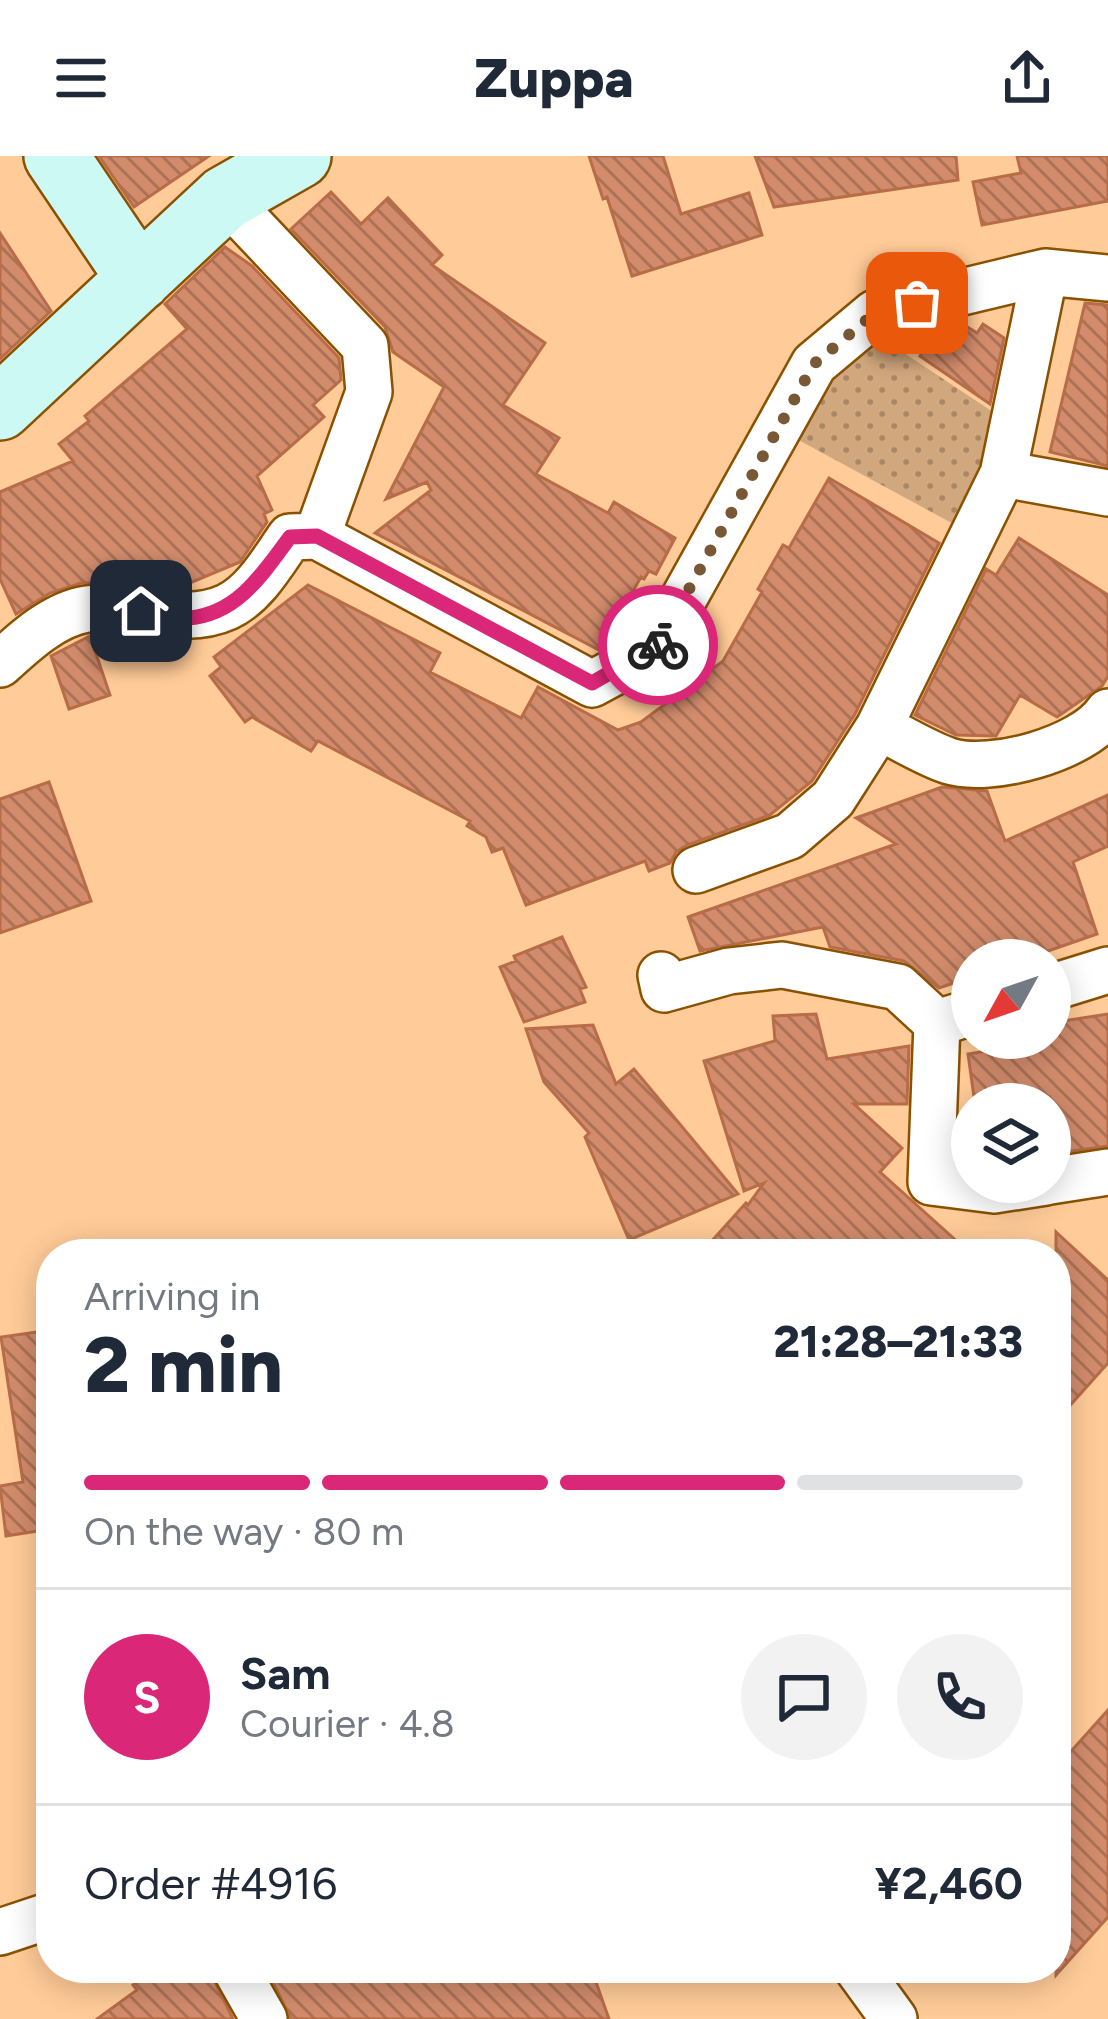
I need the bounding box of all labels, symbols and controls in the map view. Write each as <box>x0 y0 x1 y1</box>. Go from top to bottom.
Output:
icon: menu <box>48 45 114 111</box>
icon: share <box>994 45 1060 111</box>
text: Zuppa <box>474 46 634 111</box>
pin <box>866 252 968 354</box>
icon: bag <box>884 270 950 336</box>
pin <box>90 560 192 662</box>
icon: home <box>108 578 174 644</box>
courier <box>598 585 718 705</box>
icon: bike <box>625 612 691 678</box>
north arrow <box>951 939 1071 1059</box>
map controls <box>951 939 1071 1203</box>
button: layers <box>951 1083 1071 1203</box>
text: Arriving in <box>84 1273 260 1320</box>
text: 21:28–21:33 <box>773 1314 1023 1368</box>
text: 2 min <box>84 1318 283 1412</box>
text: On the way · 80 m <box>84 1508 404 1555</box>
button: chat <box>741 1634 867 1760</box>
button: phone <box>897 1634 1023 1760</box>
text: Sam <box>240 1646 331 1700</box>
text: S <box>133 1670 161 1724</box>
text: Courier · 4.8 <box>240 1700 455 1747</box>
text: Order #4916 <box>84 1856 337 1910</box>
text: ¥2,460 <box>875 1856 1023 1910</box>

